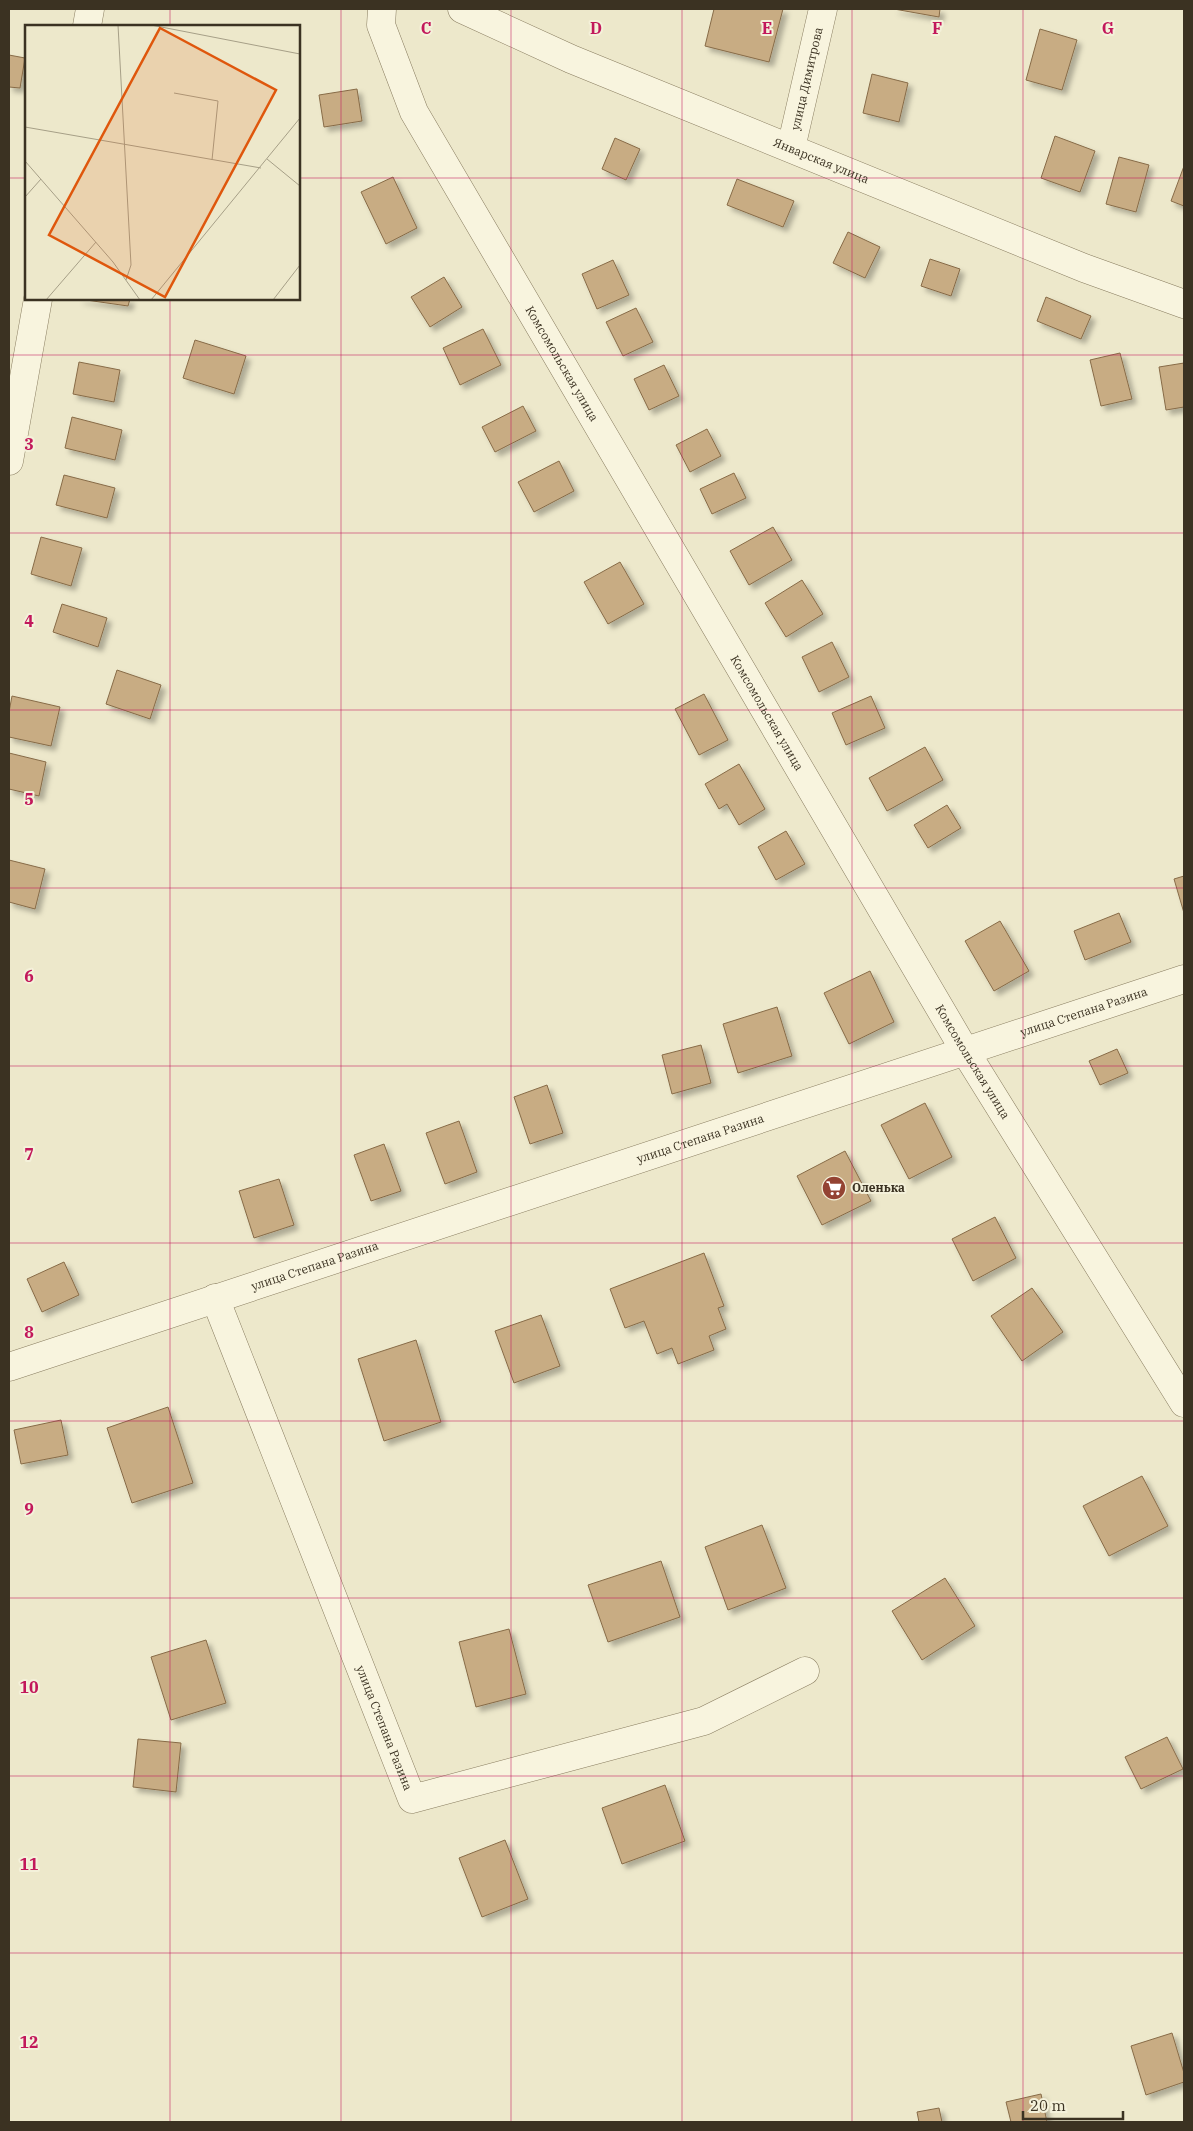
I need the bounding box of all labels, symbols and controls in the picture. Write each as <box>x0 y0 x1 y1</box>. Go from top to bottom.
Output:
text: C <box>421 18 431 38</box>
text: D <box>590 18 602 38</box>
text: E <box>762 18 772 38</box>
text: F <box>932 18 942 38</box>
text: G <box>1102 18 1114 38</box>
inset map <box>25 25 300 300</box>
street label: улица Димитрова <box>787 25 826 132</box>
street label: Январская улица <box>771 134 872 187</box>
street label: Комсомольская улица <box>522 303 602 424</box>
text: 3 <box>24 434 34 454</box>
text: 4 <box>24 611 34 631</box>
street label: Комсомольская улица <box>727 652 807 774</box>
text: 5 <box>24 789 34 809</box>
text: 6 <box>24 966 34 986</box>
street label: улица Степана Разина <box>1018 983 1150 1040</box>
street label: Комсомольская улица <box>932 1002 1014 1122</box>
street label: улица Степана Разина <box>635 1110 766 1166</box>
text: 7 <box>24 1144 34 1164</box>
supermarket icon: Оленька <box>821 1175 847 1201</box>
place label: Оленька <box>852 1180 905 1195</box>
street label: улица Степана Разина <box>249 1237 380 1294</box>
text: 8 <box>24 1322 34 1342</box>
text: 9 <box>24 1499 34 1519</box>
street label: улица Степана Разина <box>353 1663 416 1793</box>
text: 10 <box>19 1677 39 1697</box>
text: 11 <box>19 1854 39 1874</box>
text: 12 <box>19 2032 39 2052</box>
scale bar <box>1023 2088 1123 2120</box>
text: 20 m <box>1030 2096 1066 2115</box>

